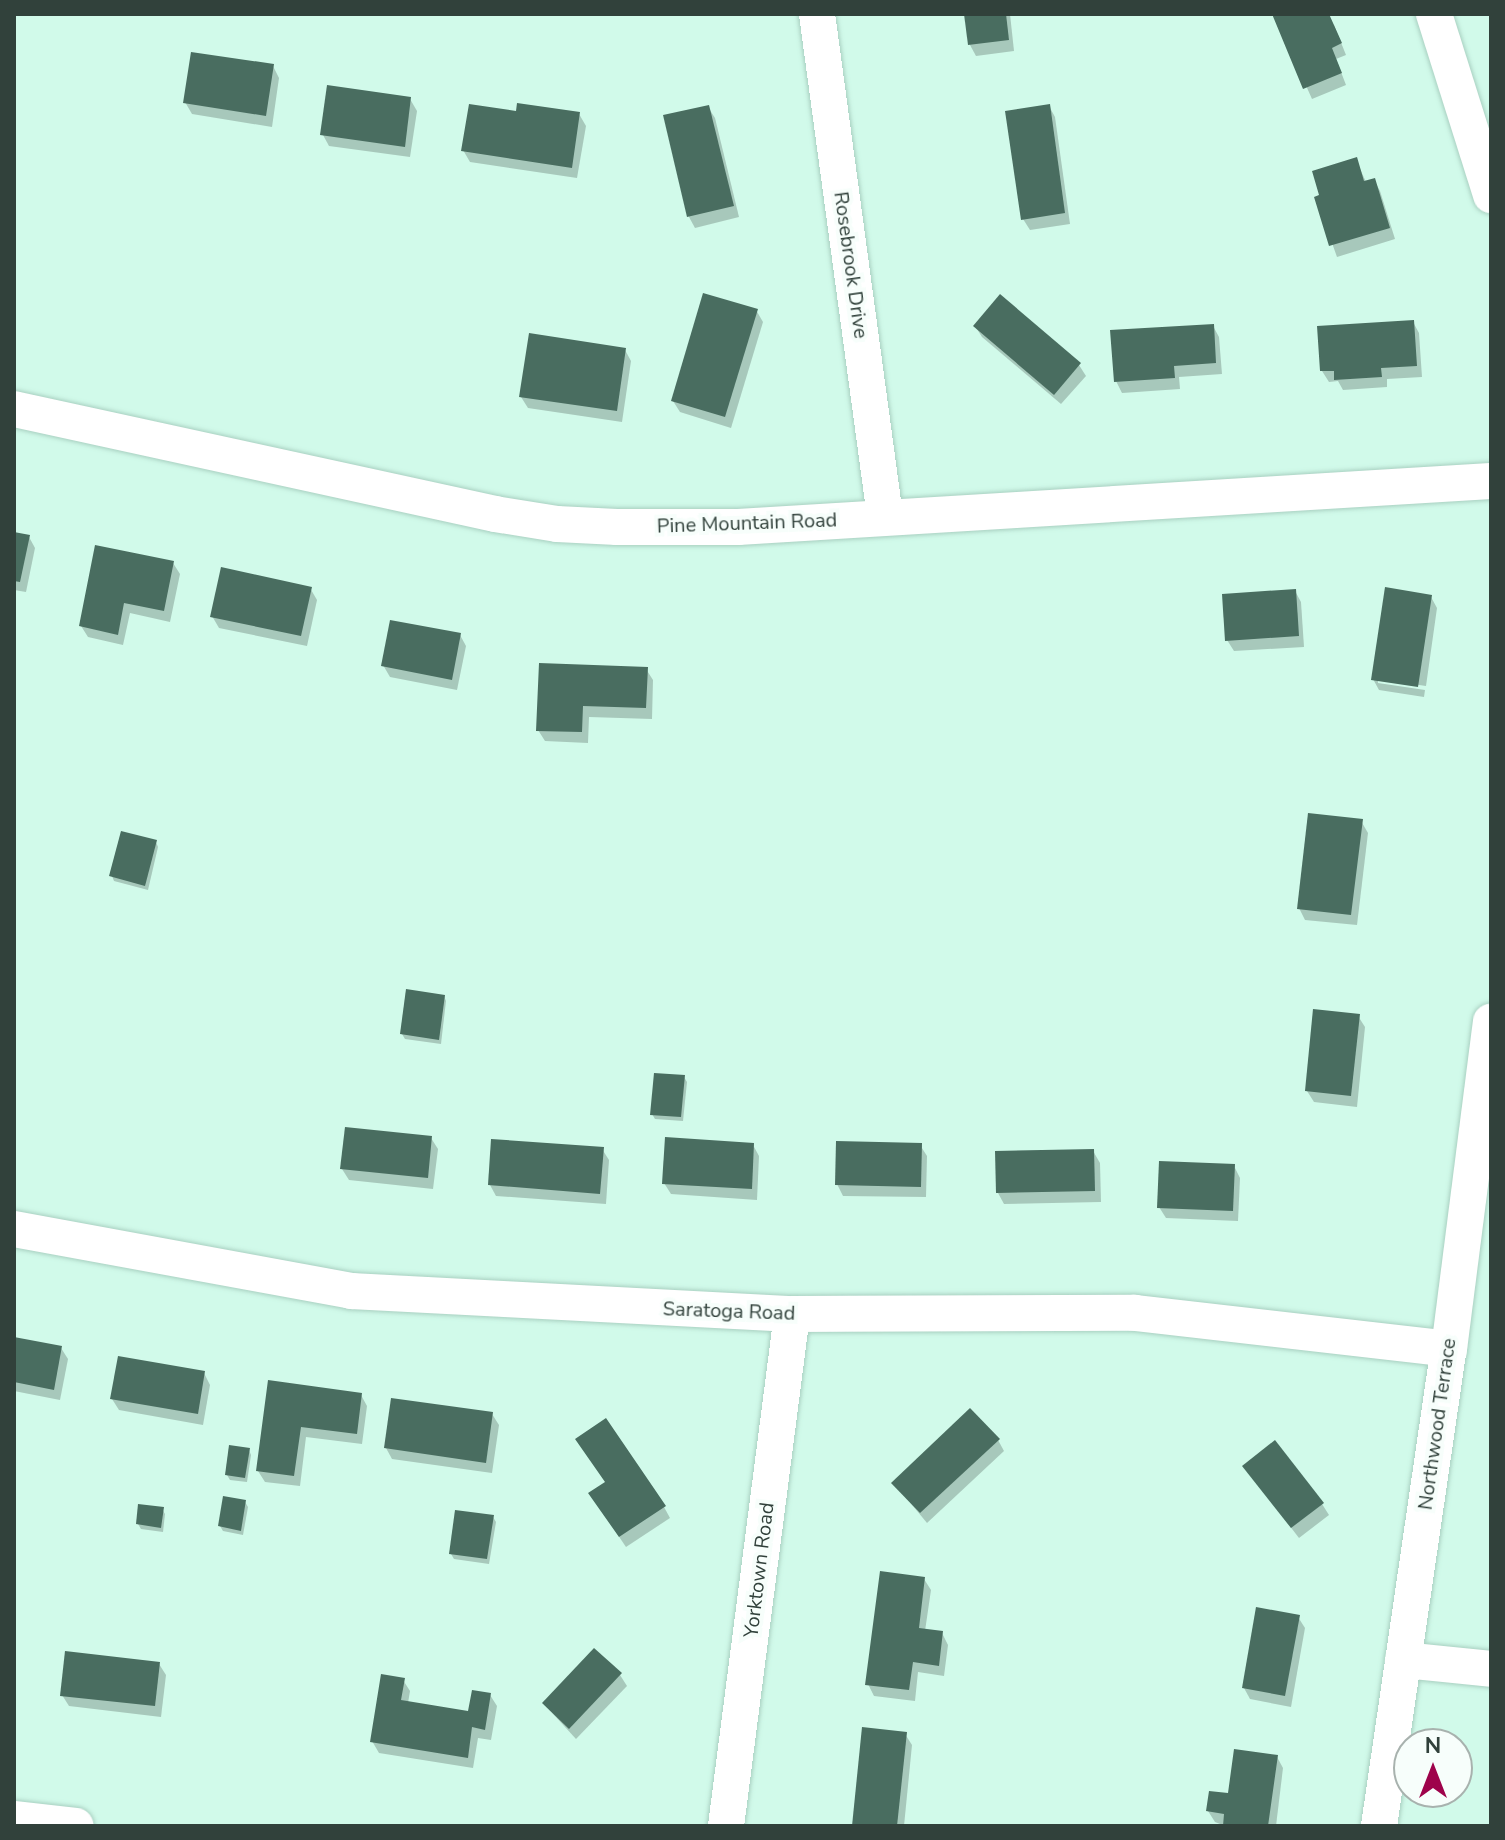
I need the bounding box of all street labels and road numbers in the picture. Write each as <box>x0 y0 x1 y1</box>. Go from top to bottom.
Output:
street label: Rosebrook Drive <box>829 190 873 340</box>
street label: Pine Mountain Road <box>656 508 838 538</box>
street label: Saratoga Road <box>662 1297 796 1325</box>
street label: Northwood Terrace <box>1413 1337 1461 1511</box>
street label: Yorktown Road <box>739 1501 779 1639</box>

